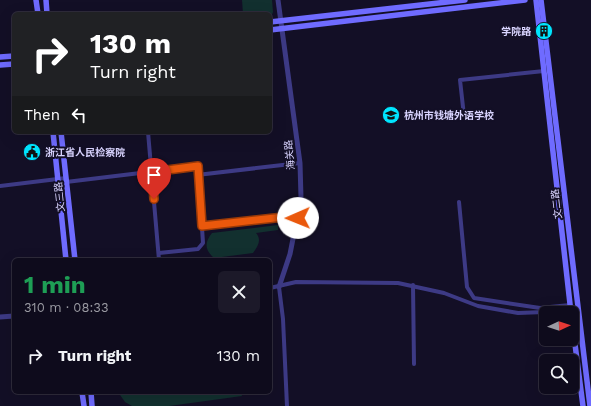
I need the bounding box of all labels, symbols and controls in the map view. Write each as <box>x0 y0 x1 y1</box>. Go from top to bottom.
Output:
building icon: 学院路 <box>534 21 554 41</box>
place label: 学院路 <box>501 26 532 37</box>
text: 130 m <box>90 27 171 60</box>
icon: right <box>24 28 76 80</box>
text: Turn right <box>90 61 176 82</box>
icon: left <box>68 104 90 126</box>
school or university icon: 杭州市钱塘外语学校 <box>381 105 401 125</box>
text: Then <box>24 106 60 124</box>
place label: 杭州市钱塘外语学校 <box>404 109 494 121</box>
street label: 海关路 <box>282 139 297 170</box>
public building icon: 浙江省人民检察院 <box>22 142 42 162</box>
place label: 浙江省人民检察院 <box>45 146 125 158</box>
pin <box>137 158 171 199</box>
icon: arrive <box>143 164 165 186</box>
street label: 文三路 <box>52 181 67 212</box>
street label: 文二路 <box>549 188 564 219</box>
position arrow <box>277 197 319 239</box>
text: 1 min <box>24 271 86 299</box>
button: close <box>218 271 260 313</box>
text: 310 m · 08:33 <box>24 300 108 315</box>
north arrow <box>539 306 579 346</box>
map controls <box>539 306 579 394</box>
icon: right <box>24 345 46 367</box>
text: Turn right <box>58 347 131 365</box>
text: 130 m <box>217 347 260 365</box>
button: search <box>539 354 579 394</box>

